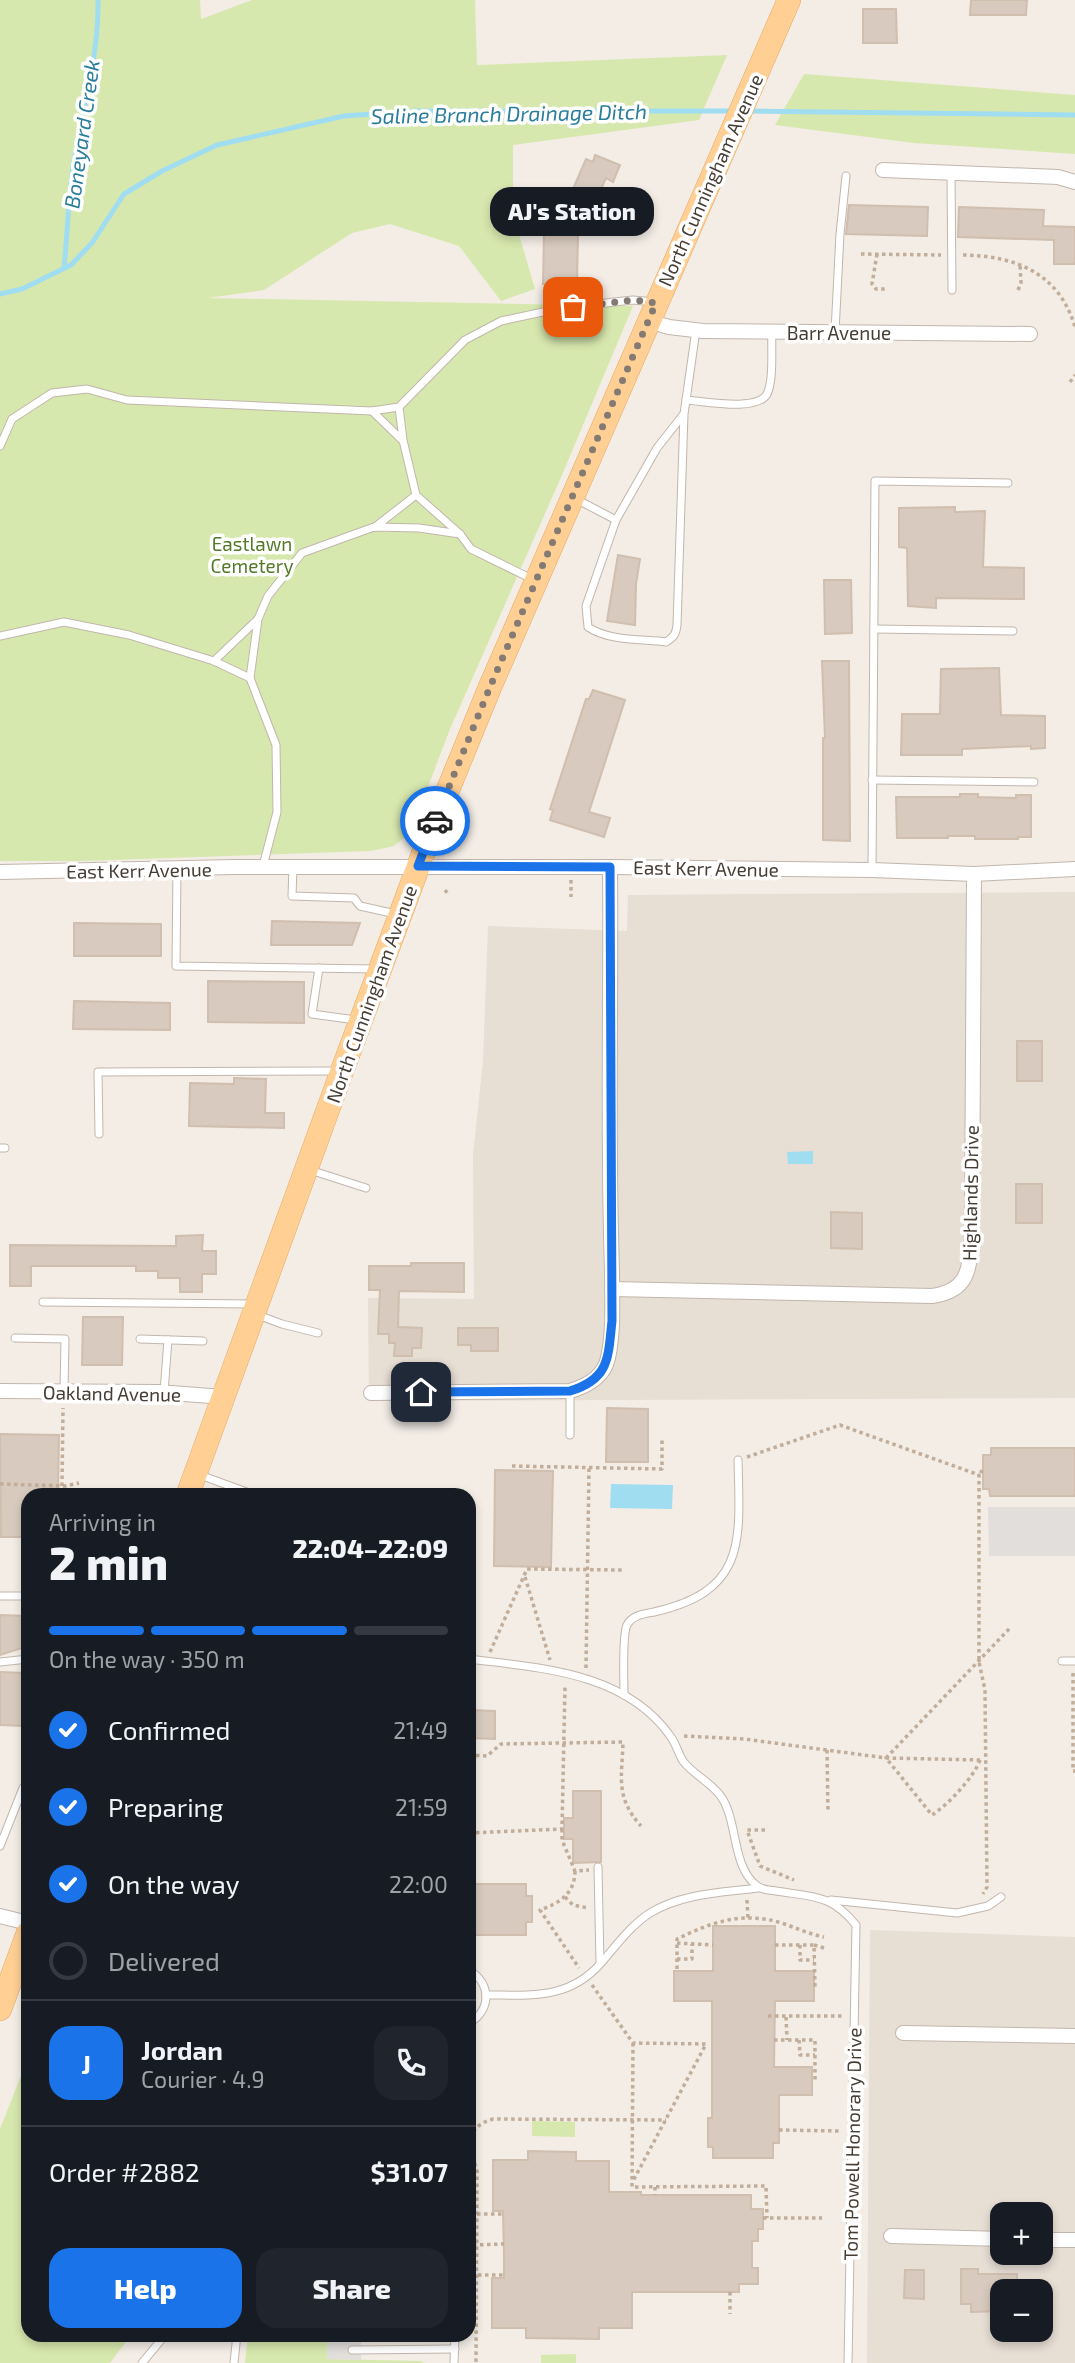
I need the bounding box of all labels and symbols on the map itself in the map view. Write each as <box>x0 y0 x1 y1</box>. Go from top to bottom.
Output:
water label: Boneyard Creek <box>58 58 105 210</box>
street label: North Cunningham Avenue <box>653 70 767 290</box>
water label: Saline Branch Drainage Ditch <box>371 98 647 128</box>
callout: AJ's Station <box>491 188 655 237</box>
pin <box>543 277 603 337</box>
street label: Barr Avenue <box>787 321 891 344</box>
park label: Eastlawn Cemetery <box>211 532 294 577</box>
courier <box>400 786 470 856</box>
street label: East Kerr Avenue <box>633 855 779 881</box>
street label: East Kerr Avenue <box>66 857 212 883</box>
street label: North Cunningham Avenue <box>321 882 421 1106</box>
street label: Highlands Drive <box>957 1125 983 1261</box>
pin <box>391 1362 451 1422</box>
street label: Oakland Avenue <box>43 1380 181 1406</box>
street label: Tom Powell Honorary Drive <box>838 2027 866 2261</box>

